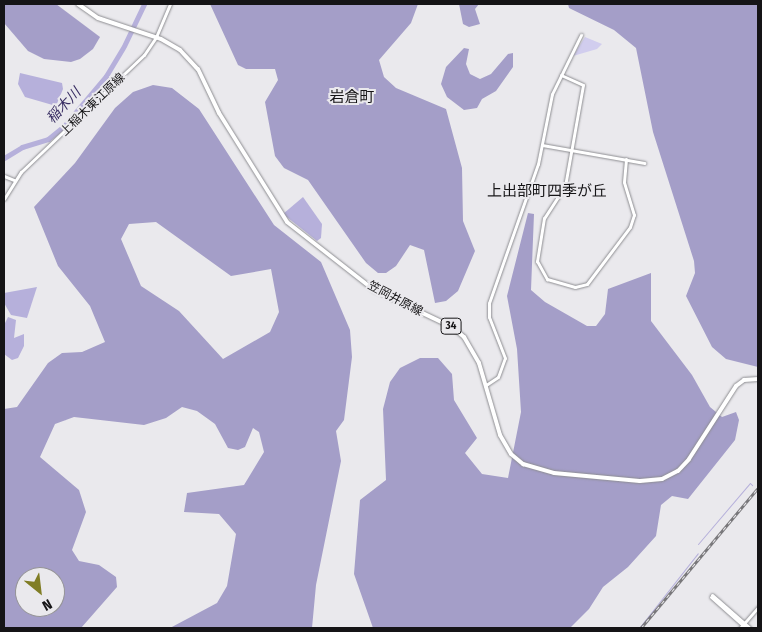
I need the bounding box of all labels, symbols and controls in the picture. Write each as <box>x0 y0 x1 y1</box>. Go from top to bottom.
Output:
street label: 上稲木東江原線 <box>58 71 128 139</box>
water label: 稲木川 <box>44 85 84 127</box>
district label: 岩倉町 <box>330 89 374 107</box>
district label: 上出部町四季が丘 <box>487 183 607 201</box>
street label: 笠岡井原線 <box>365 279 425 319</box>
road number: 34 <box>440 318 462 334</box>
north arrow <box>15 567 65 617</box>
text: N <box>39 595 55 614</box>

